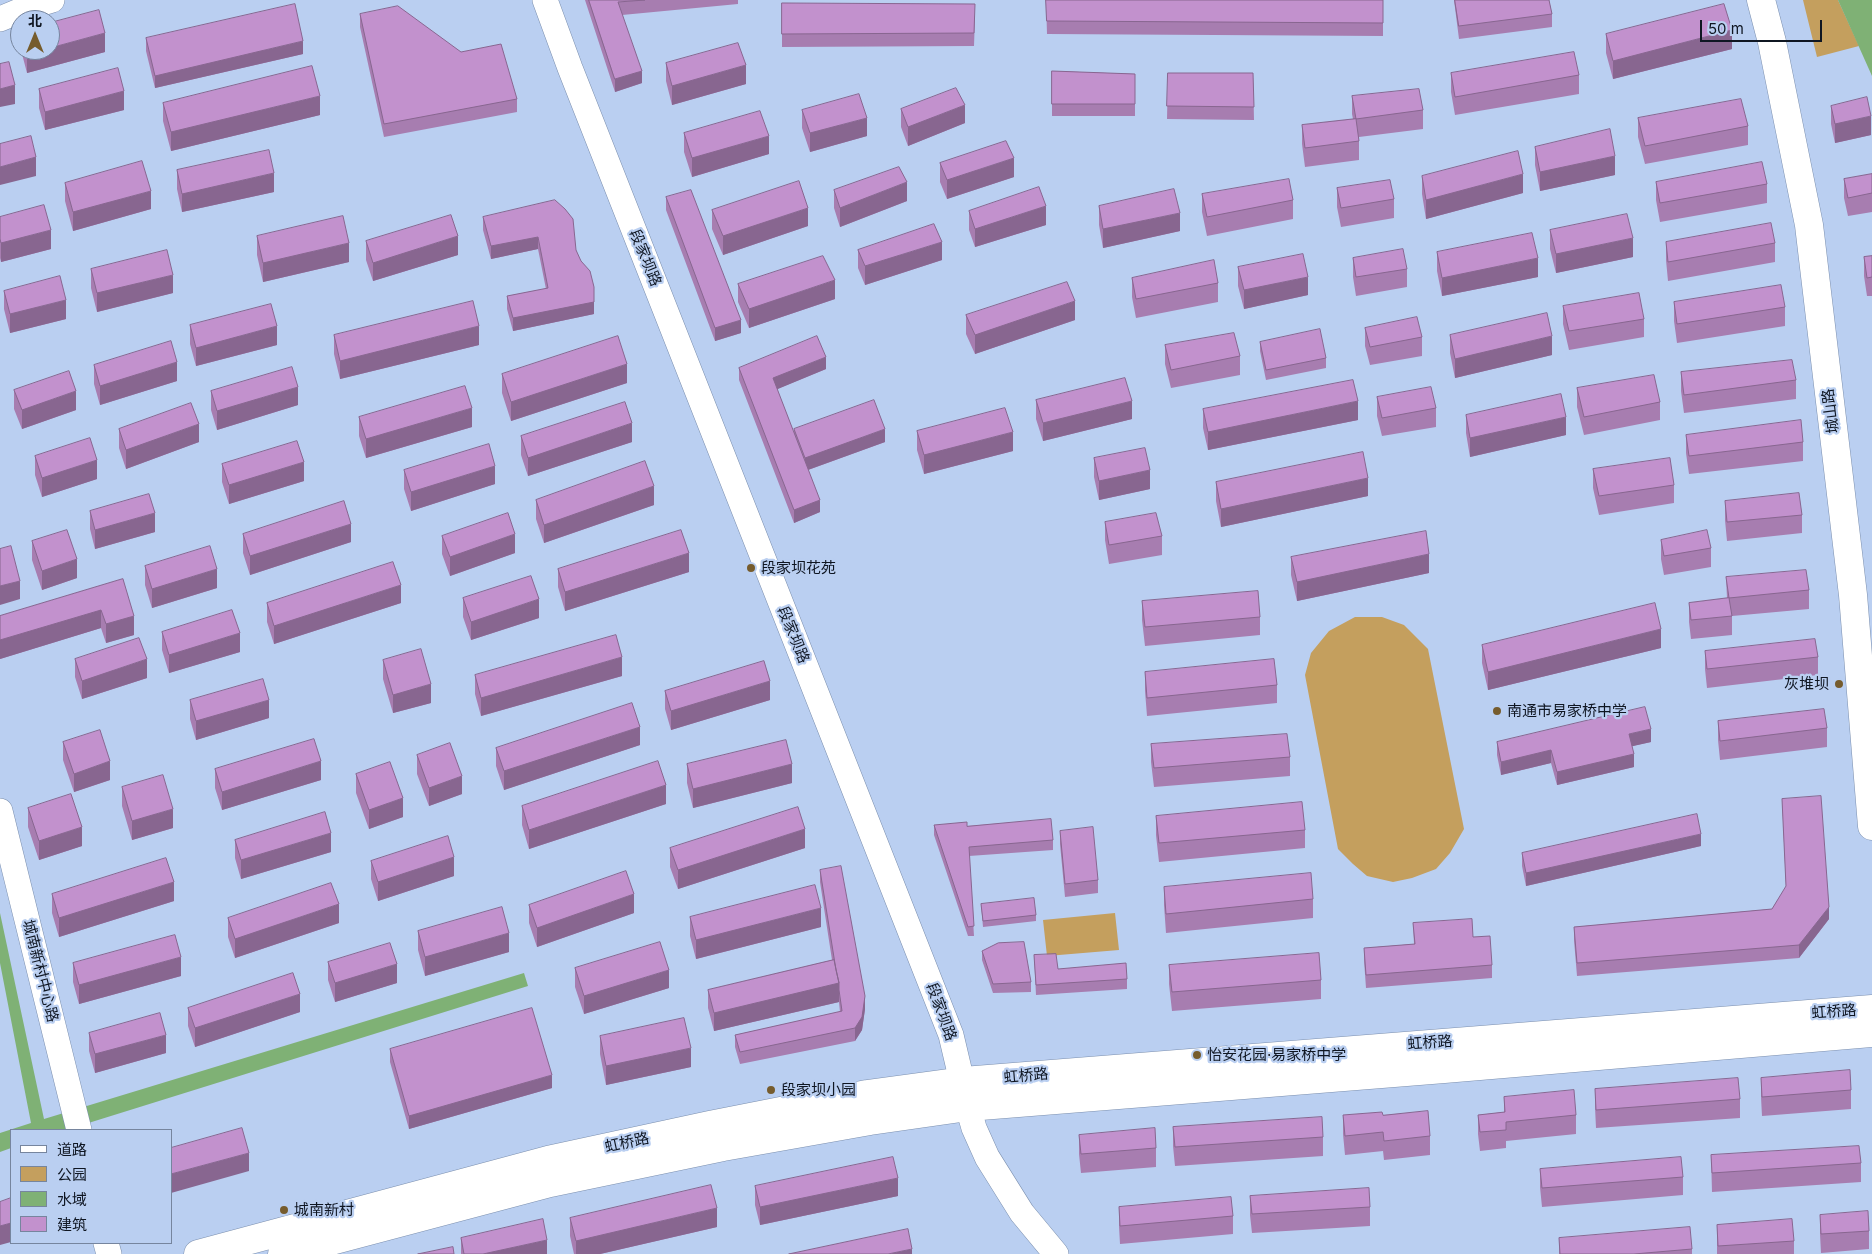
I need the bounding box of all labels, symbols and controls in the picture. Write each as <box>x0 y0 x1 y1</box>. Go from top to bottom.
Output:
north arrow <box>10 10 60 60</box>
scale bar <box>1702 10 1824 42</box>
text: 北 <box>28 12 42 29</box>
text: 50 m <box>1708 19 1744 38</box>
street label: 段家坝路 <box>625 227 665 289</box>
street label: 城山路 <box>1819 388 1843 434</box>
place label: 段家坝花苑 <box>761 559 836 577</box>
marker: 段家坝花苑 <box>745 562 757 574</box>
street label: 段家坝路 <box>773 604 813 666</box>
place label: 灰堆坝 <box>1784 675 1829 693</box>
marker: 灰堆坝 <box>1833 678 1845 690</box>
place label: 南通市易家桥中学 <box>1507 702 1627 720</box>
marker: 南通市易家桥中学 <box>1491 705 1503 717</box>
street label: 城南新村中心路 <box>19 918 61 1024</box>
street label: 段家坝路 <box>922 981 960 1043</box>
street label: 虹桥路 <box>1811 1001 1857 1023</box>
street label: 虹桥路 <box>1407 1032 1453 1054</box>
place label: 怡安花园·易家桥中学 <box>1207 1046 1346 1064</box>
marker: 怡安花园·易家桥中学 <box>1191 1049 1203 1061</box>
street label: 虹桥路 <box>1003 1065 1049 1087</box>
place label: 段家坝小园 <box>781 1081 856 1099</box>
marker: 段家坝小园 <box>765 1084 777 1096</box>
legend <box>10 1129 172 1244</box>
street label: 虹桥路 <box>603 1130 651 1156</box>
text: 道路 <box>57 1140 87 1159</box>
text: 公园 <box>57 1165 87 1184</box>
text: 水域 <box>57 1190 87 1209</box>
place label: 城南新村 <box>294 1201 354 1219</box>
marker: 城南新村 <box>278 1204 290 1216</box>
text: 建筑 <box>57 1215 87 1234</box>

